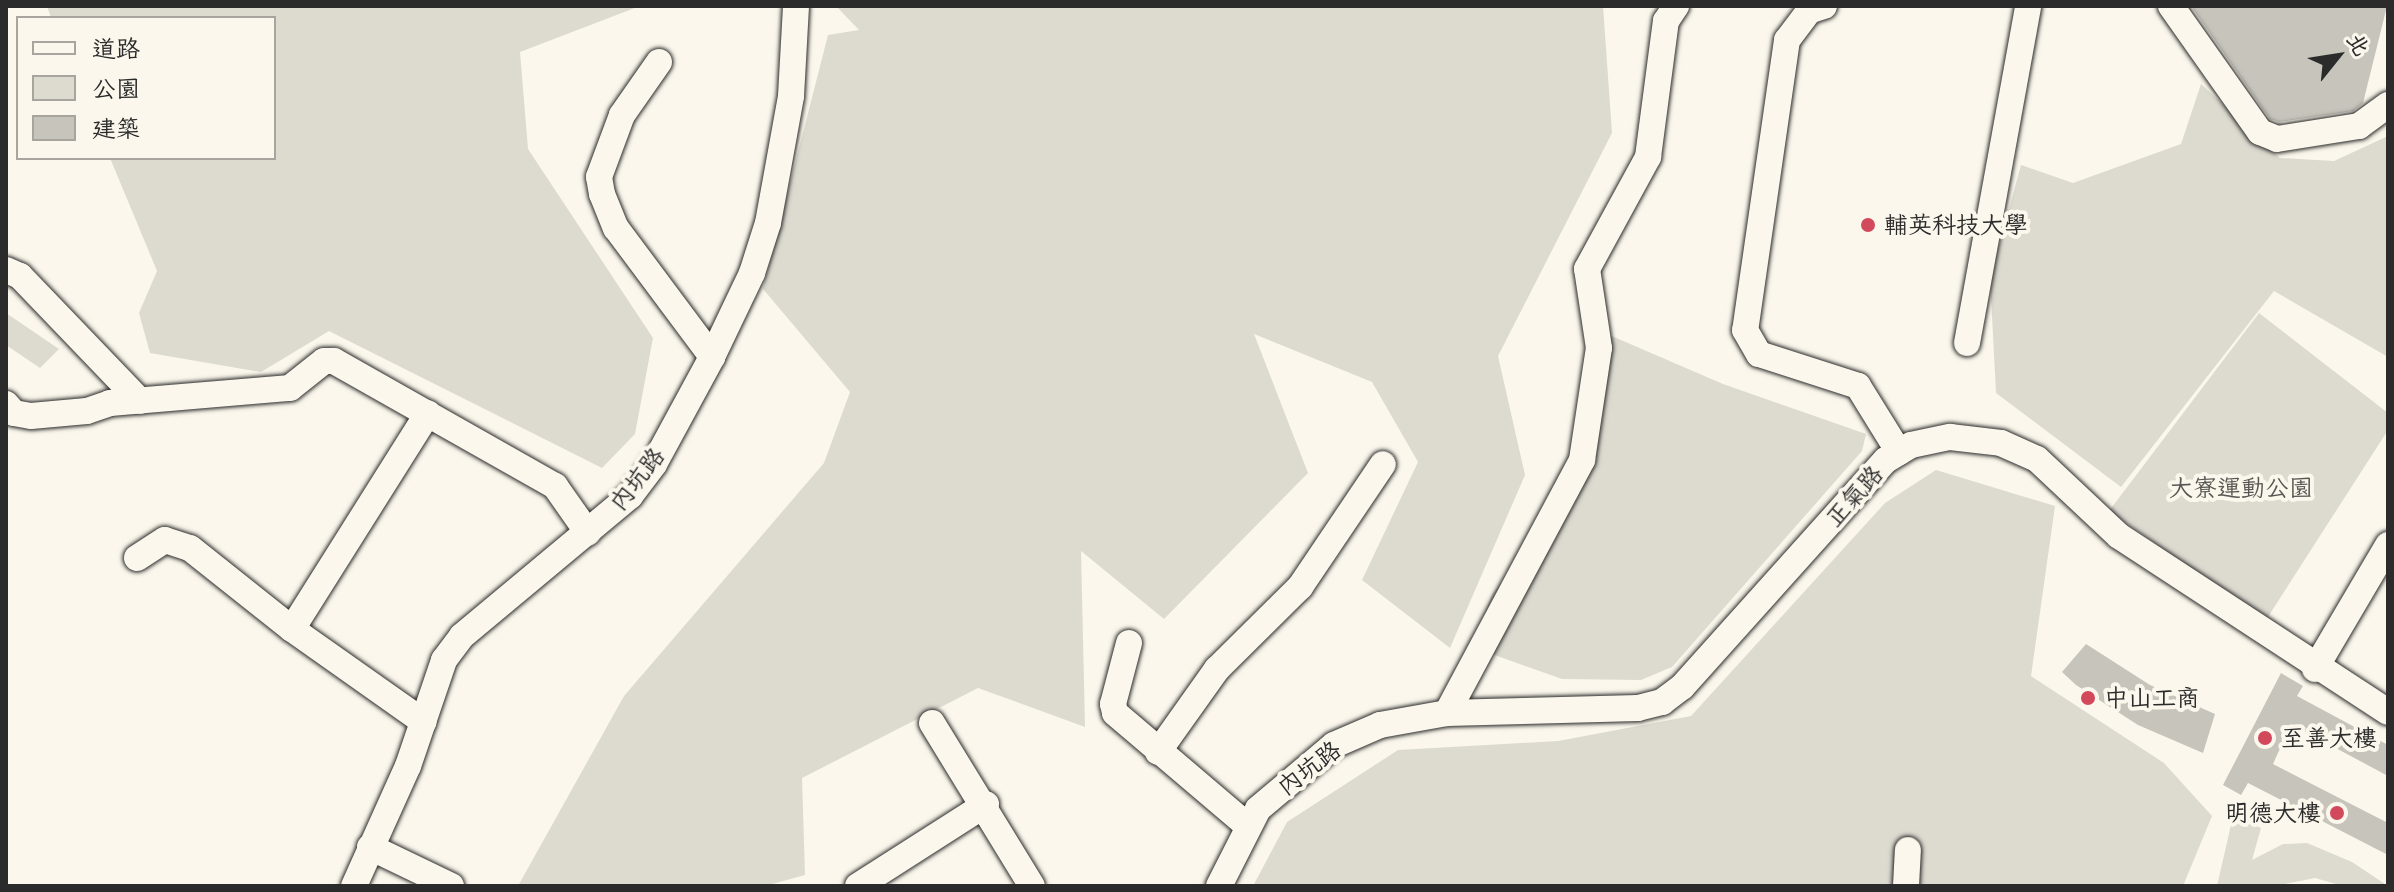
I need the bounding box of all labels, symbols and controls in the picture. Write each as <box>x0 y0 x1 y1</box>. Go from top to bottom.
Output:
legend <box>16 16 276 160</box>
north arrow <box>2298 16 2378 96</box>
text: 北 <box>2341 27 2376 61</box>
text: 道路 <box>92 33 140 63</box>
text: 公園 <box>92 73 140 103</box>
text: 建築 <box>92 113 140 143</box>
place label: 輔英科技大學 <box>1884 211 2028 239</box>
marker: 輔英科技大學 <box>1859 216 1877 234</box>
street label: 內坑路 <box>603 442 671 516</box>
street label: 正氣路 <box>1819 460 1889 532</box>
park label: 大寮運動公園 <box>2169 474 2313 502</box>
place label: 中山工商 <box>2104 684 2200 712</box>
marker: 中山工商 <box>2079 689 2097 707</box>
place label: 至善大樓 <box>2281 724 2377 752</box>
marker: 至善大樓 <box>2256 729 2274 747</box>
street label: 內坑路 <box>1272 735 1346 801</box>
place label: 明德大樓 <box>2225 799 2321 827</box>
marker: 明德大樓 <box>2328 804 2346 822</box>

